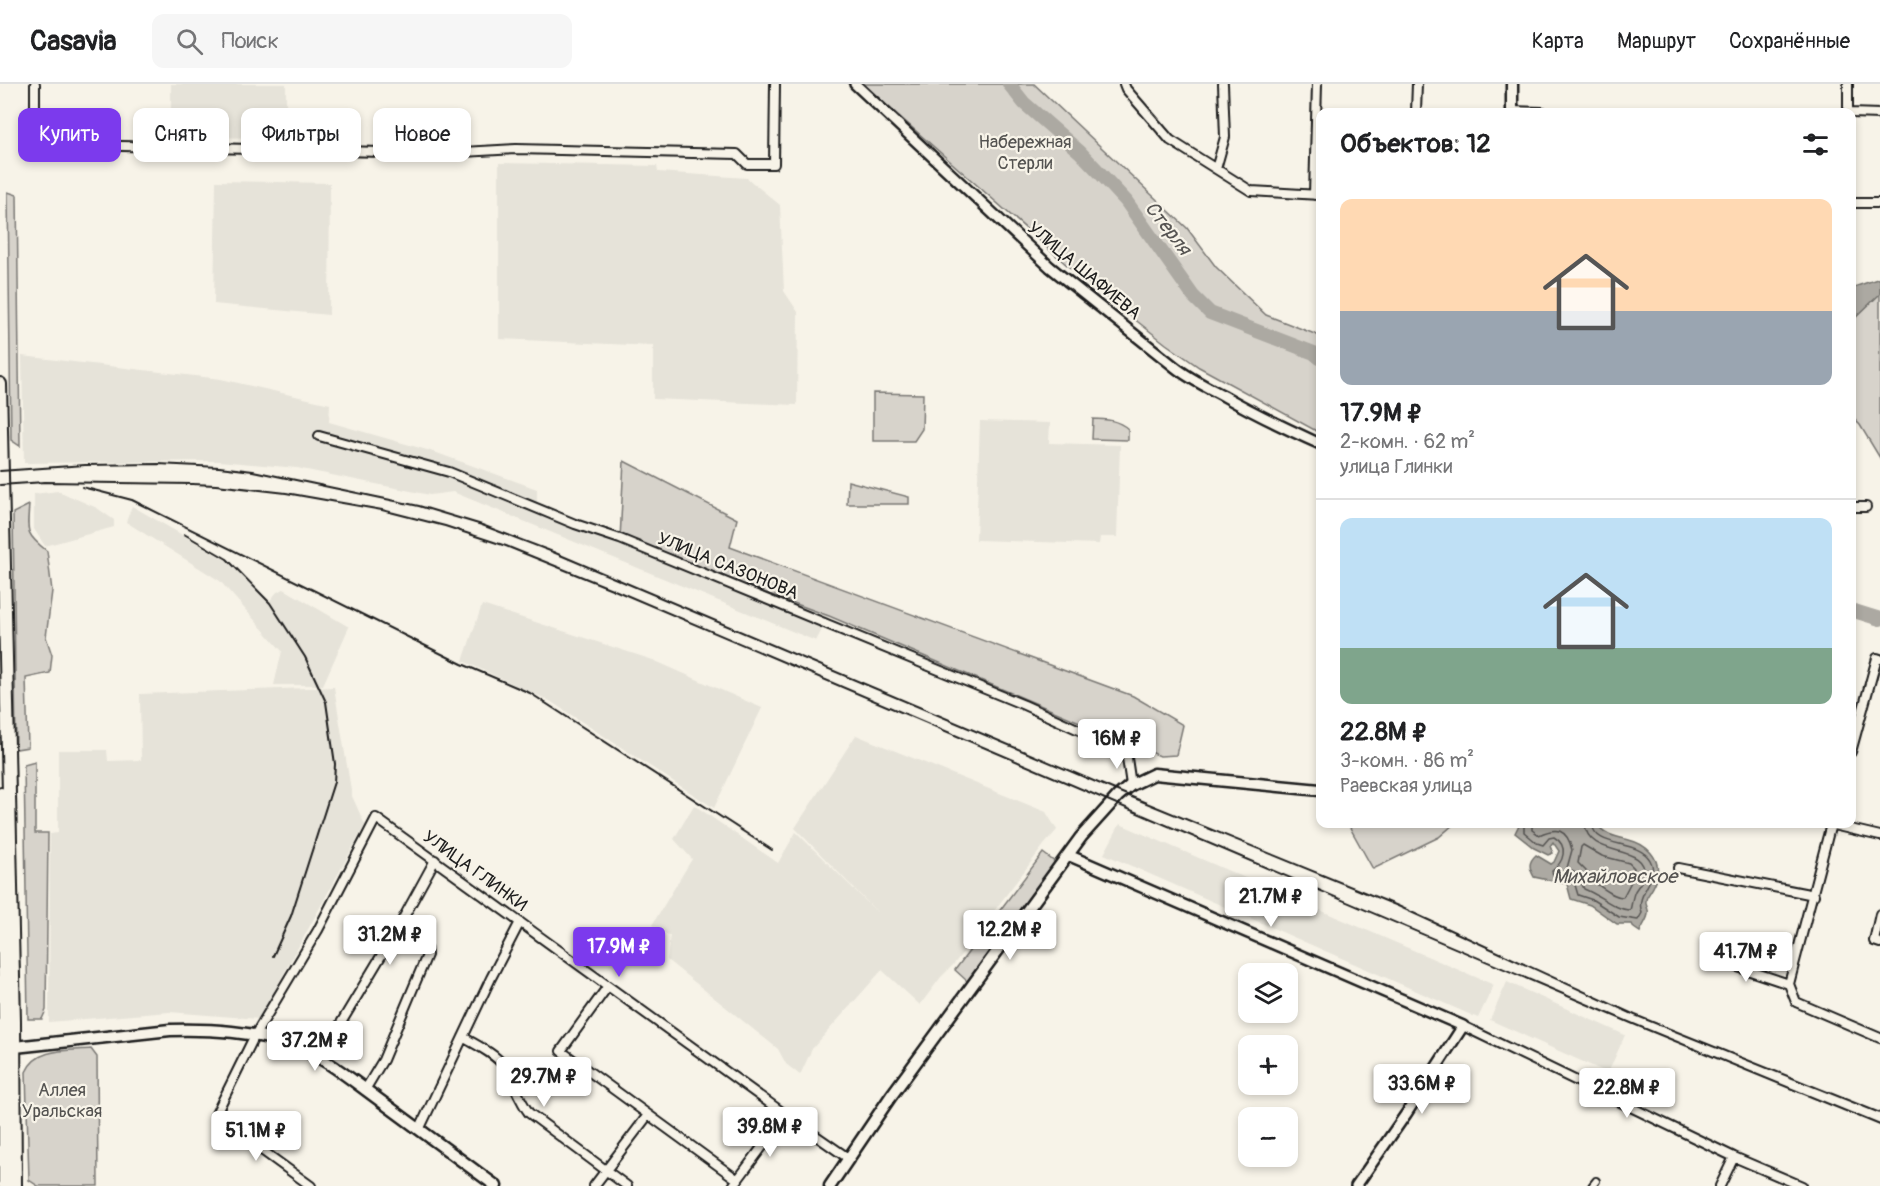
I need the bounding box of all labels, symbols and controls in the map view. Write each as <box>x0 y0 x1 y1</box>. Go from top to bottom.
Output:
search box <box>152 14 572 68</box>
text: Casavia <box>30 24 116 59</box>
icon: search <box>173 25 206 58</box>
text: Поиск <box>221 27 279 55</box>
text: Карта <box>1532 28 1584 55</box>
text: Маршрут <box>1617 28 1696 55</box>
text: Сохранённые <box>1729 28 1850 55</box>
chip: Купить <box>18 108 121 162</box>
chip: Снять <box>133 108 229 162</box>
chip: Фильтры <box>241 108 361 162</box>
chip: Новое <box>373 108 471 162</box>
text: Объектов: 12 <box>1340 128 1491 160</box>
icon: filters <box>1799 128 1832 161</box>
park label: Набережная Стерли <box>978 131 1072 175</box>
water label: Стерля <box>1139 196 1198 262</box>
street label: УЛИЦА ШАФИЕВА <box>1023 217 1146 325</box>
icon: home <box>1532 238 1640 346</box>
text: 17.9M ₽ <box>1340 397 1423 429</box>
text: 2-комн. · 62 m² <box>1340 429 1475 454</box>
text: улица Глинки <box>1340 454 1452 479</box>
street label: УЛИЦА САЗОНОВА <box>654 527 802 605</box>
icon: home <box>1532 557 1640 665</box>
text: 22.8M ₽ <box>1340 716 1428 748</box>
pin: 16M ₽ <box>1075 719 1159 770</box>
text: 16M ₽ <box>1092 726 1142 751</box>
text: 3-комн. · 86 m² <box>1340 748 1474 773</box>
text: Раевская улица <box>1340 773 1472 798</box>
street label: УЛИЦА ГЛИНКИ <box>418 825 532 917</box>
water label: Михайловское <box>1553 864 1679 889</box>
pin: 21.7M ₽ <box>1216 877 1326 928</box>
text: 21.7M ₽ <box>1239 884 1303 909</box>
pin: 12.2M ₽ <box>955 910 1065 961</box>
pin: 31.2M ₽ <box>335 915 445 966</box>
text: 12.2M ₽ <box>977 917 1043 942</box>
text: 31.2M ₽ <box>357 922 423 947</box>
pin: 17.9M ₽ <box>564 927 674 978</box>
pin: 41.7M ₽ <box>1691 932 1801 983</box>
text: 17.9M ₽ <box>587 934 651 959</box>
text: 41.7M ₽ <box>1713 939 1779 964</box>
map controls <box>1238 963 1298 1167</box>
button: layers <box>1238 963 1298 1023</box>
pin: 37.2M ₽ <box>260 1021 370 1072</box>
text: 37.2M ₽ <box>281 1028 349 1053</box>
button: + <box>1238 1035 1298 1095</box>
pin: 29.7M ₽ <box>489 1057 599 1108</box>
text: 29.7M ₽ <box>510 1064 578 1089</box>
pin: 33.6M ₽ <box>1367 1064 1477 1115</box>
pin: 22.8M ₽ <box>1572 1068 1682 1119</box>
text: 33.6M ₽ <box>1387 1071 1457 1096</box>
text: 22.8M ₽ <box>1593 1075 1661 1100</box>
park label: Аллея Уральская <box>22 1079 102 1123</box>
pin: 39.8M ₽ <box>715 1107 825 1158</box>
button: − <box>1238 1107 1298 1167</box>
pin: 51.1M ₽ <box>201 1111 311 1162</box>
text: 39.8M ₽ <box>737 1114 803 1139</box>
text: 51.1M ₽ <box>225 1118 287 1143</box>

